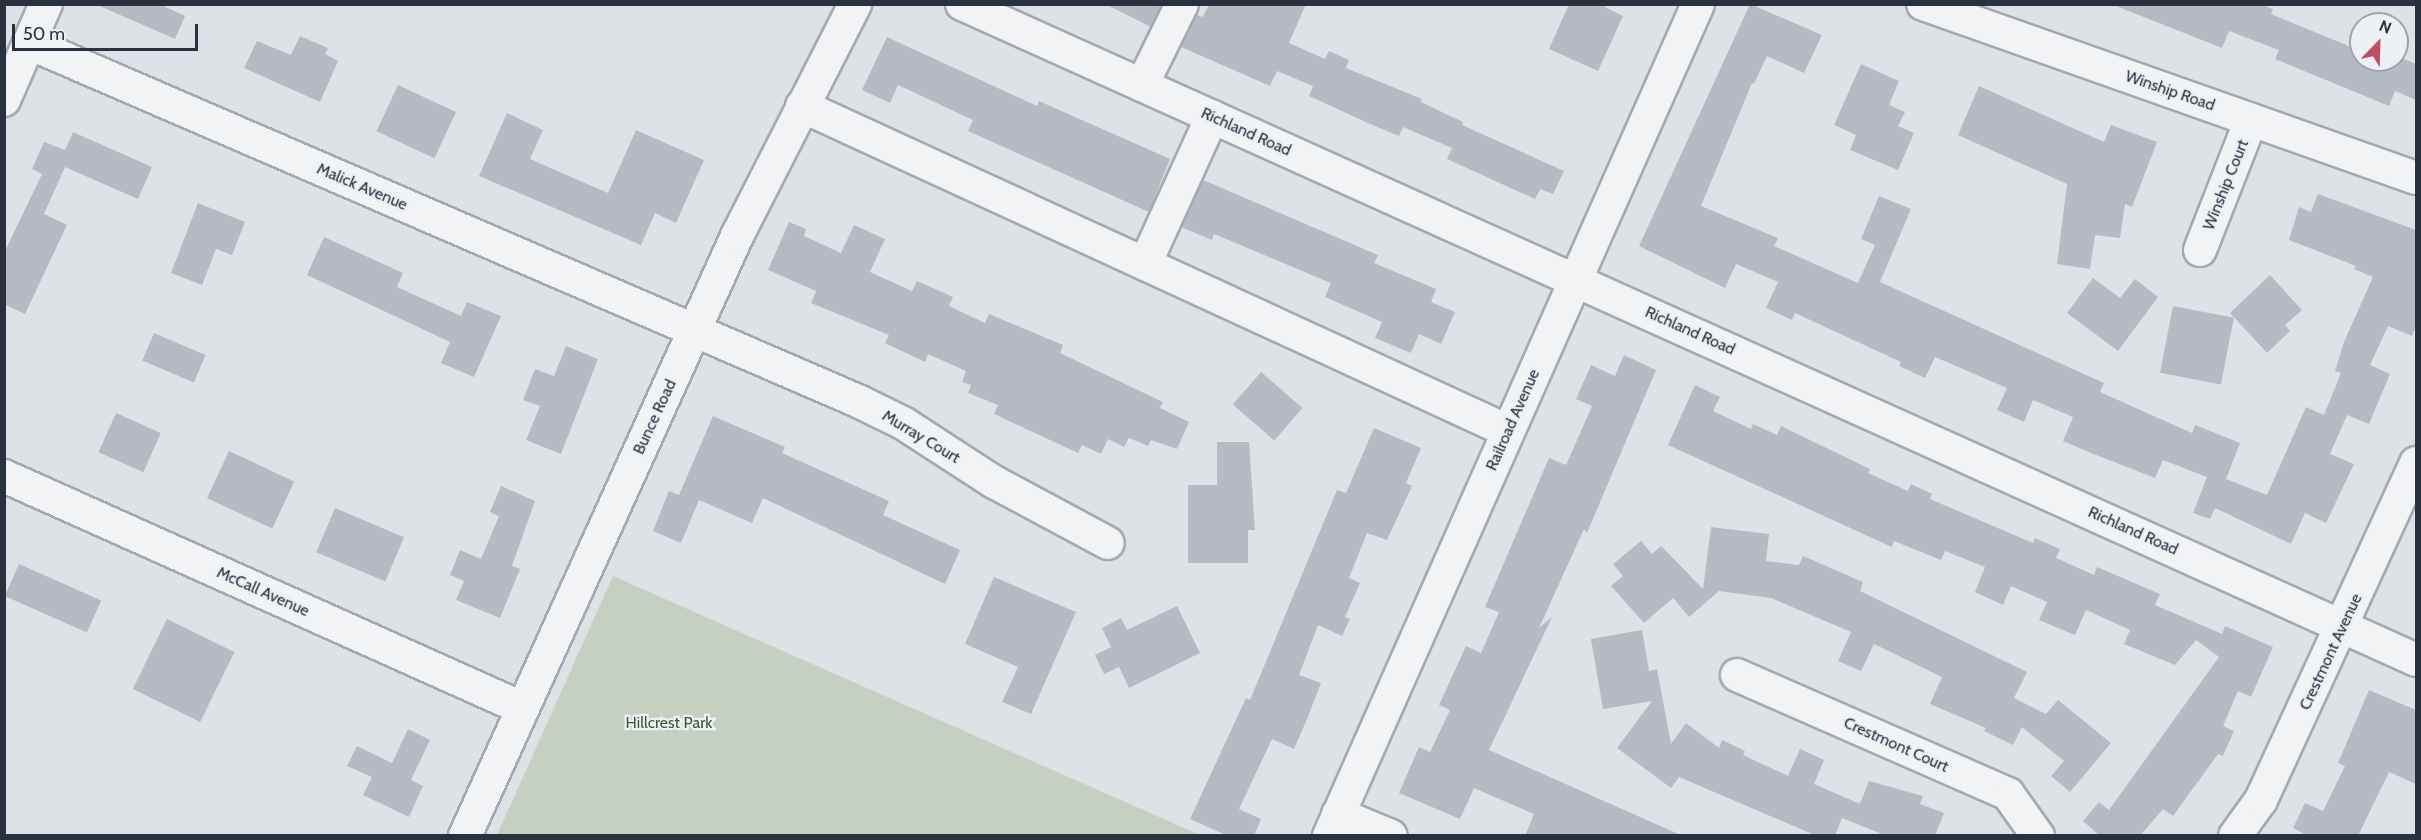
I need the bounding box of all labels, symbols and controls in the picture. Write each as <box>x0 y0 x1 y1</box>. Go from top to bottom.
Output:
scale bar <box>15 12 201 50</box>
north arrow <box>2349 12 2409 72</box>
text: N <box>2377 16 2394 38</box>
text: 50 m <box>23 23 65 45</box>
street label: Winship Road <box>2123 67 2217 115</box>
street label: Richland Road <box>1198 104 1294 160</box>
street label: Winship Court <box>2199 137 2253 233</box>
street label: Malick Avenue <box>314 159 410 215</box>
street label: Richland Road <box>1642 303 1738 359</box>
street label: Railroad Avenue <box>1482 366 1544 474</box>
street label: Bunce Road <box>629 376 681 458</box>
street label: Murray Court <box>879 406 963 468</box>
street label: Richland Road <box>2085 503 2181 559</box>
street label: McCall Avenue <box>214 563 312 621</box>
street label: Crestmont Avenue <box>2296 591 2366 713</box>
park label: Hillcrest Park <box>626 713 712 733</box>
street label: Crestmont Court <box>1841 713 1951 777</box>

